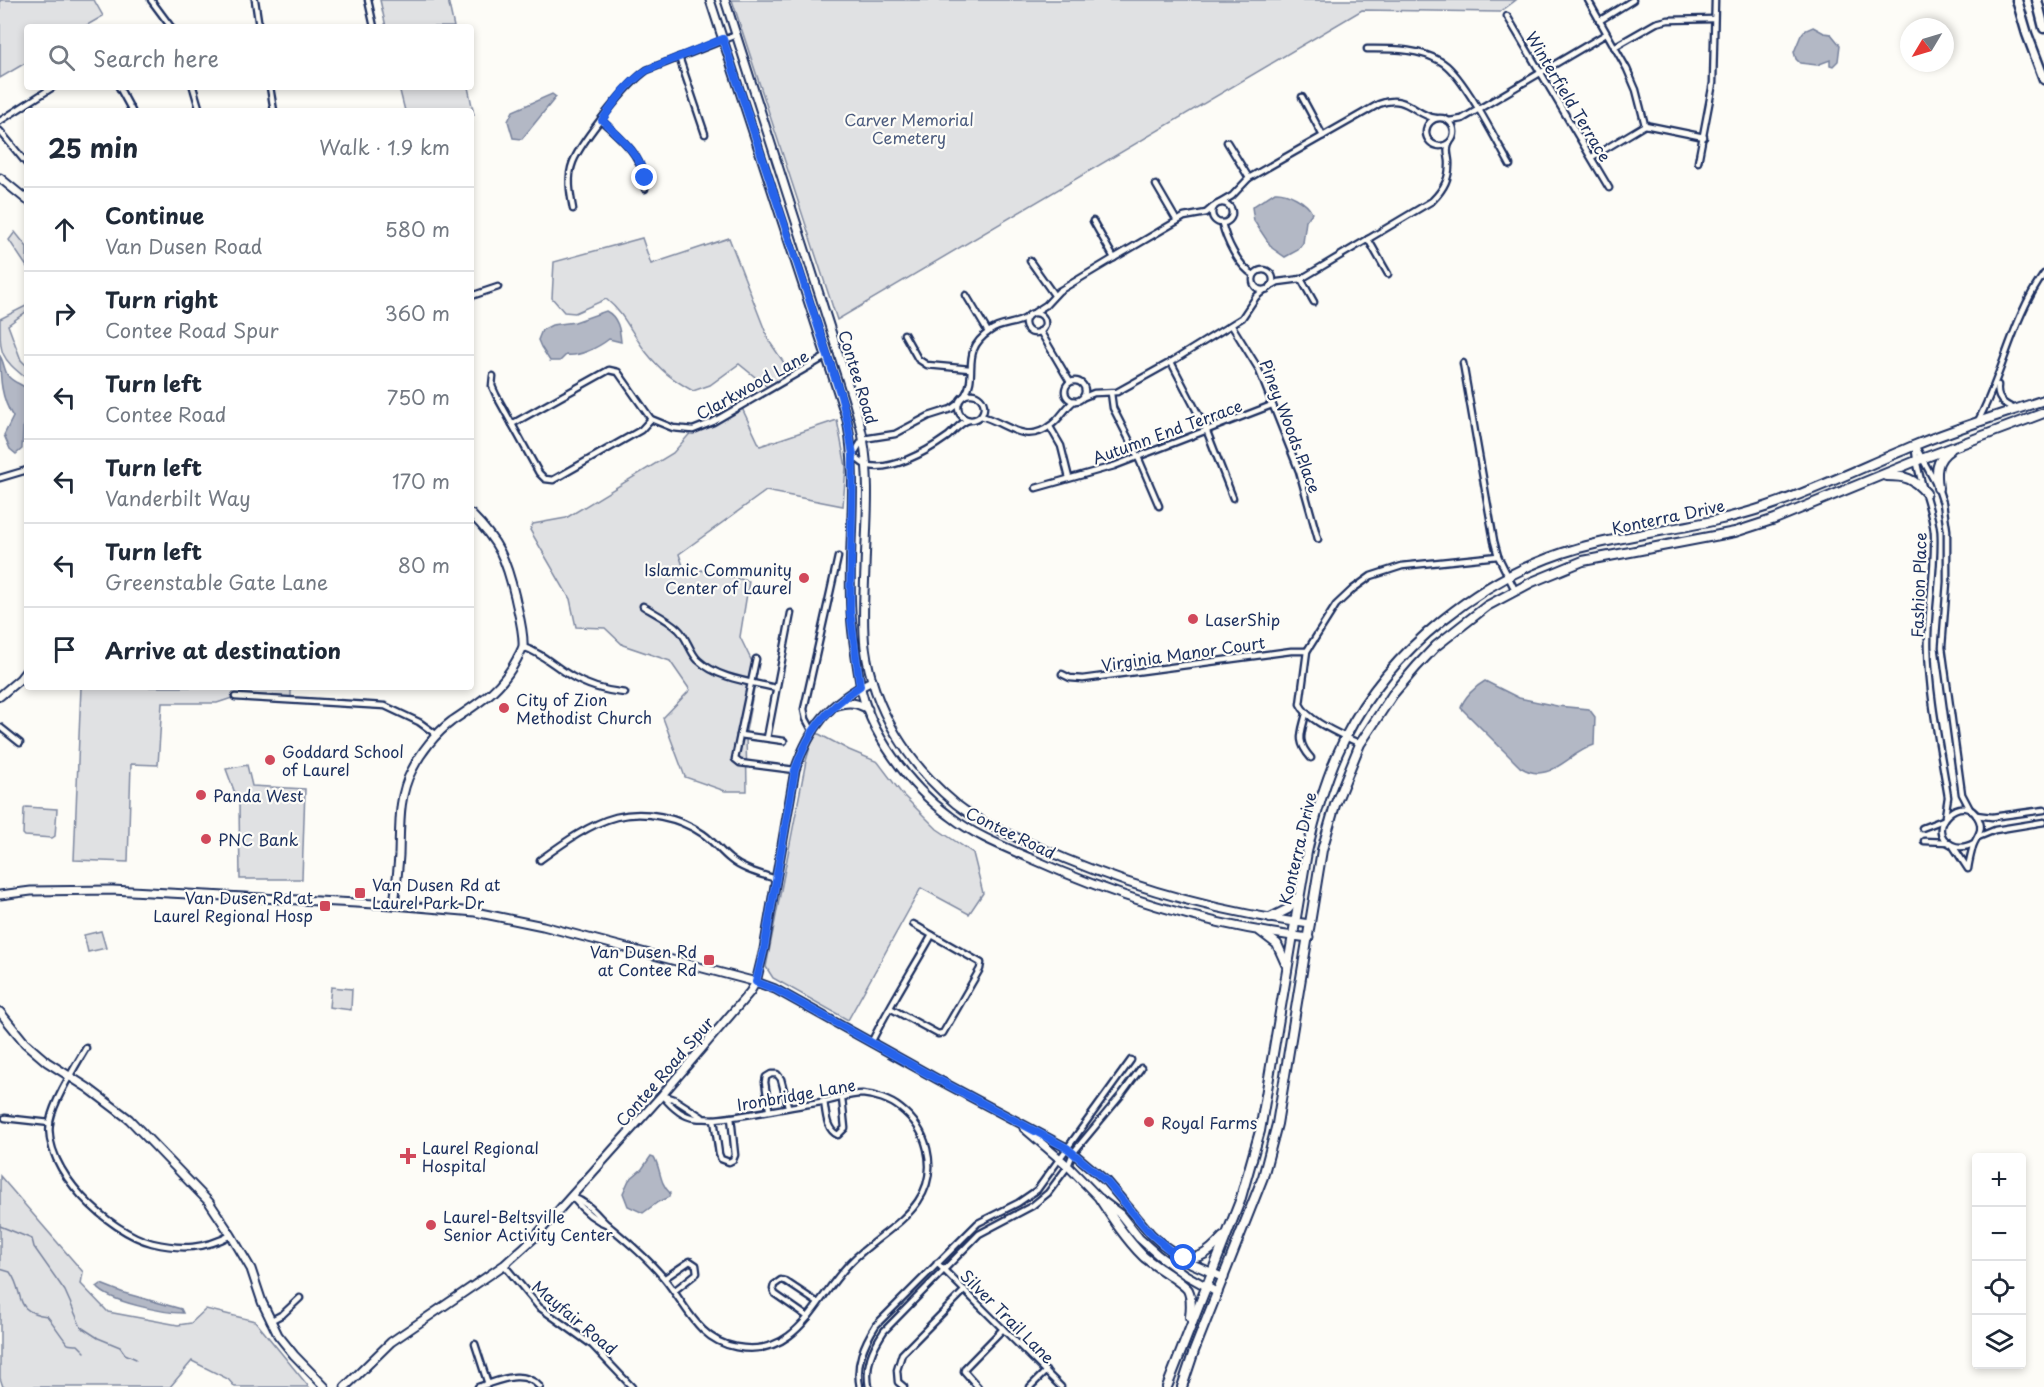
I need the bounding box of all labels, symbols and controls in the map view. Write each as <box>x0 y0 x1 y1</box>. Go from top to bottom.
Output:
north arrow <box>1900 18 1954 72</box>
search box <box>24 24 474 90</box>
street label: Winterfield Terrace <box>1520 26 1618 166</box>
icon: search <box>45 41 78 74</box>
text: Search here <box>93 41 219 74</box>
park label: Carver Memorial Cemetery <box>844 107 974 149</box>
text: 25 min <box>48 128 138 167</box>
text: Walk · 1.9 km <box>319 132 450 162</box>
route end <box>631 164 657 190</box>
text: Continue <box>105 198 204 231</box>
icon: ahead <box>48 213 81 246</box>
text: 580 m <box>385 214 450 244</box>
text: Van Dusen Road <box>105 231 263 261</box>
text: Turn right <box>105 282 218 315</box>
icon: right <box>48 297 81 330</box>
text: 360 m <box>384 298 450 328</box>
text: Contee Road Spur <box>105 315 279 345</box>
street label: Contee Road <box>833 327 885 427</box>
street label: Clarkwood Lane <box>691 343 813 425</box>
street label: Piney Woods Place <box>1254 356 1328 496</box>
text: Turn left <box>105 366 202 399</box>
icon: left <box>48 381 81 414</box>
text: 750 m <box>387 382 450 412</box>
street label: Autumn End Terrace <box>1089 393 1245 469</box>
text: Contee Road <box>105 399 226 429</box>
text: Turn left <box>105 450 202 483</box>
icon: left <box>48 465 81 498</box>
text: 170 m <box>392 466 450 496</box>
text: Vanderbilt Way <box>105 483 251 513</box>
street label: Konterra Drive <box>1609 492 1727 540</box>
street label: Fashion Place <box>1904 532 1932 638</box>
text: Turn left <box>105 534 202 567</box>
icon: left <box>48 549 81 582</box>
text: 80 m <box>398 550 450 580</box>
place label: Islamic Community Center of Laurel <box>644 557 792 599</box>
text: Greenstable Gate Lane <box>105 567 328 597</box>
marker: Islamic Community Center of Laurel <box>797 571 811 585</box>
place label: LaserShip <box>1205 607 1280 631</box>
marker: LaserShip <box>1186 612 1200 626</box>
street label: Virginia Manor Court <box>1100 630 1267 676</box>
icon: arrive <box>48 633 81 666</box>
text: Arrive at destination <box>105 633 341 666</box>
place label: City of Zion Methodist Church <box>516 687 652 729</box>
marker: City of Zion Methodist Church <box>497 701 511 715</box>
place label: Goddard School of Laurel <box>282 739 404 781</box>
marker: Goddard School of Laurel <box>263 753 277 767</box>
place label: Panda West <box>213 783 303 807</box>
marker: Panda West <box>194 788 208 802</box>
street label: Konterra Drive <box>1272 789 1322 907</box>
street label: Contee Road <box>962 800 1060 864</box>
place label: PNC Bank <box>218 827 299 851</box>
marker: PNC Bank <box>199 832 213 846</box>
place label: Van Dusen Rd at Laurel Park Dr <box>372 872 501 914</box>
place label: Van Dusen Rd at Laurel Regional Hosp <box>153 885 313 927</box>
marker: Van Dusen Rd at Laurel Park Dr <box>353 886 367 900</box>
marker: Van Dusen Rd at Laurel Regional Hosp <box>318 899 332 913</box>
place label: Van Dusen Rd at Contee Rd <box>590 939 697 981</box>
marker: Van Dusen Rd at Contee Rd <box>702 953 716 967</box>
street label: Contee Road Spur <box>609 1010 719 1131</box>
street label: Ironbridge Lane <box>735 1072 857 1116</box>
place label: Royal Farms <box>1161 1110 1257 1134</box>
marker: Royal Farms <box>1142 1115 1156 1129</box>
place label: Laurel Regional Hospital <box>422 1135 539 1177</box>
marker: Laurel Regional Hospital <box>399 1147 417 1165</box>
map controls <box>1972 1153 2026 1369</box>
button: + <box>1972 1153 2026 1207</box>
place label: Laurel-Beltsville Senior Activity Center <box>443 1204 613 1246</box>
button: − <box>1972 1207 2026 1261</box>
marker: Laurel-Beltsville Senior Activity Center <box>424 1218 438 1232</box>
route start <box>1170 1244 1196 1270</box>
button: locate <box>1972 1261 2026 1315</box>
street label: Silver Trail Lane <box>955 1263 1061 1369</box>
street label: Mayfair Road <box>527 1274 623 1360</box>
button: layers <box>1972 1315 2026 1369</box>

